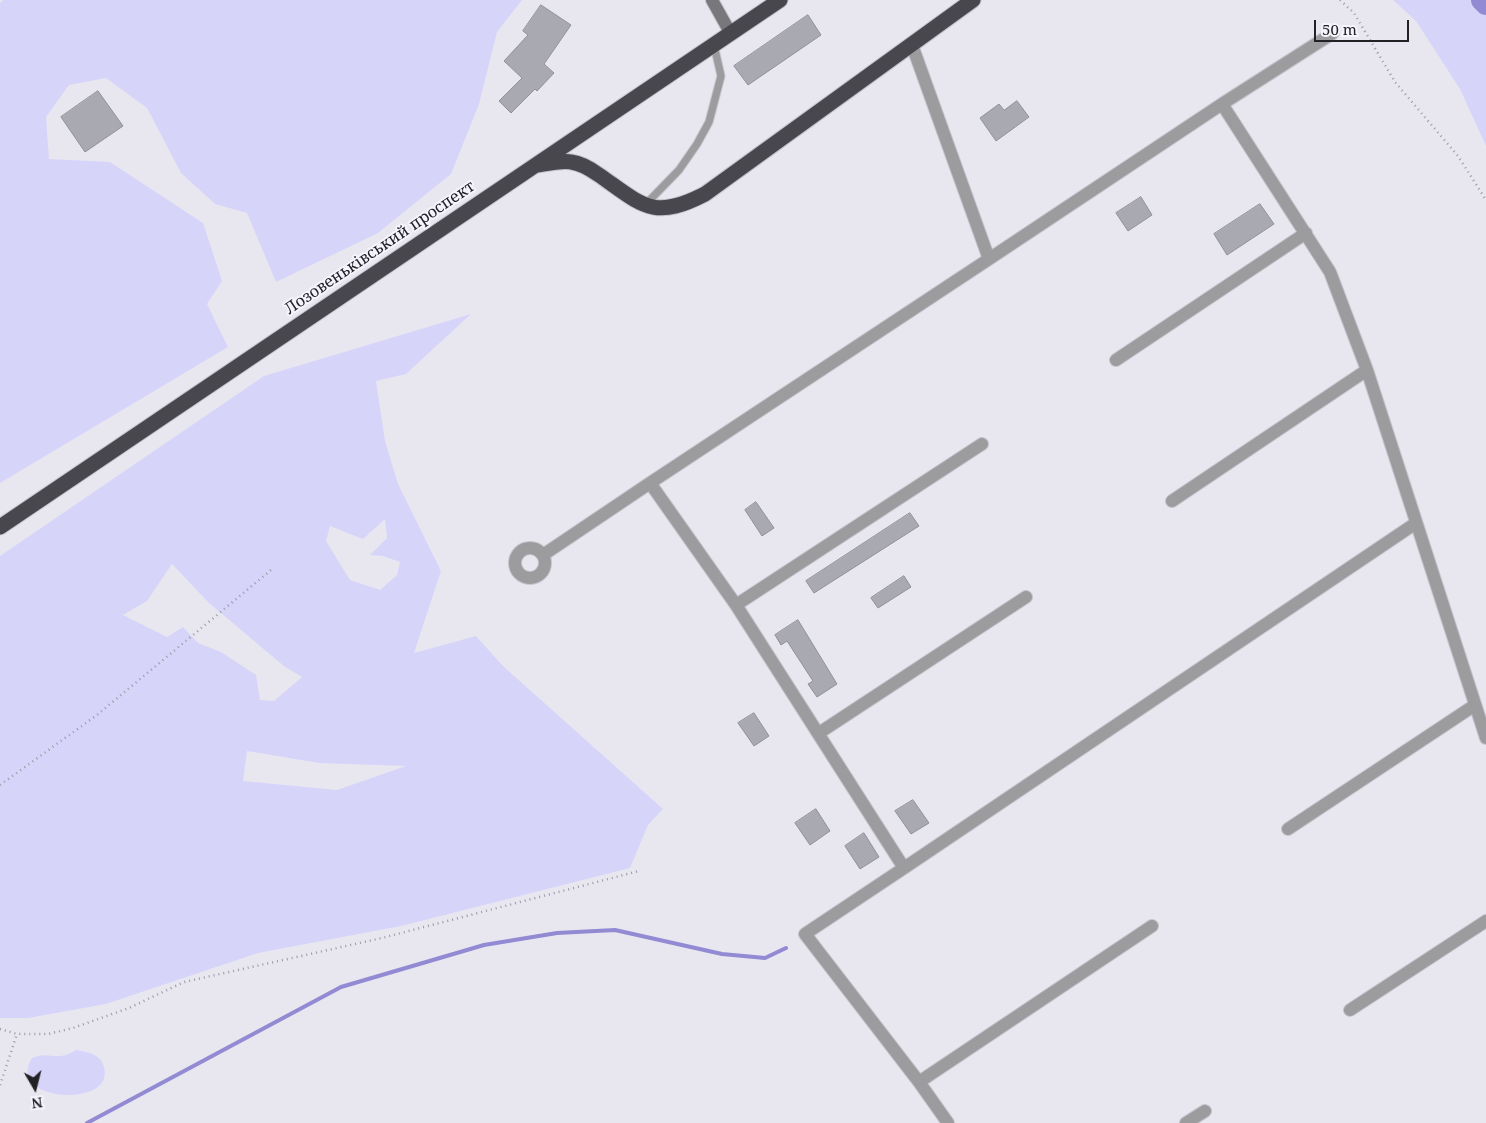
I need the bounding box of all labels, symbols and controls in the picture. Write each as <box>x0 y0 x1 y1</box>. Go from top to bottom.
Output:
scale bar <box>1316 10 1411 42</box>
text: 50 m <box>1322 19 1357 39</box>
street label: Лозовеньківський проспект <box>281 177 479 319</box>
north arrow <box>10 1063 60 1113</box>
text: N <box>30 1093 44 1114</box>

